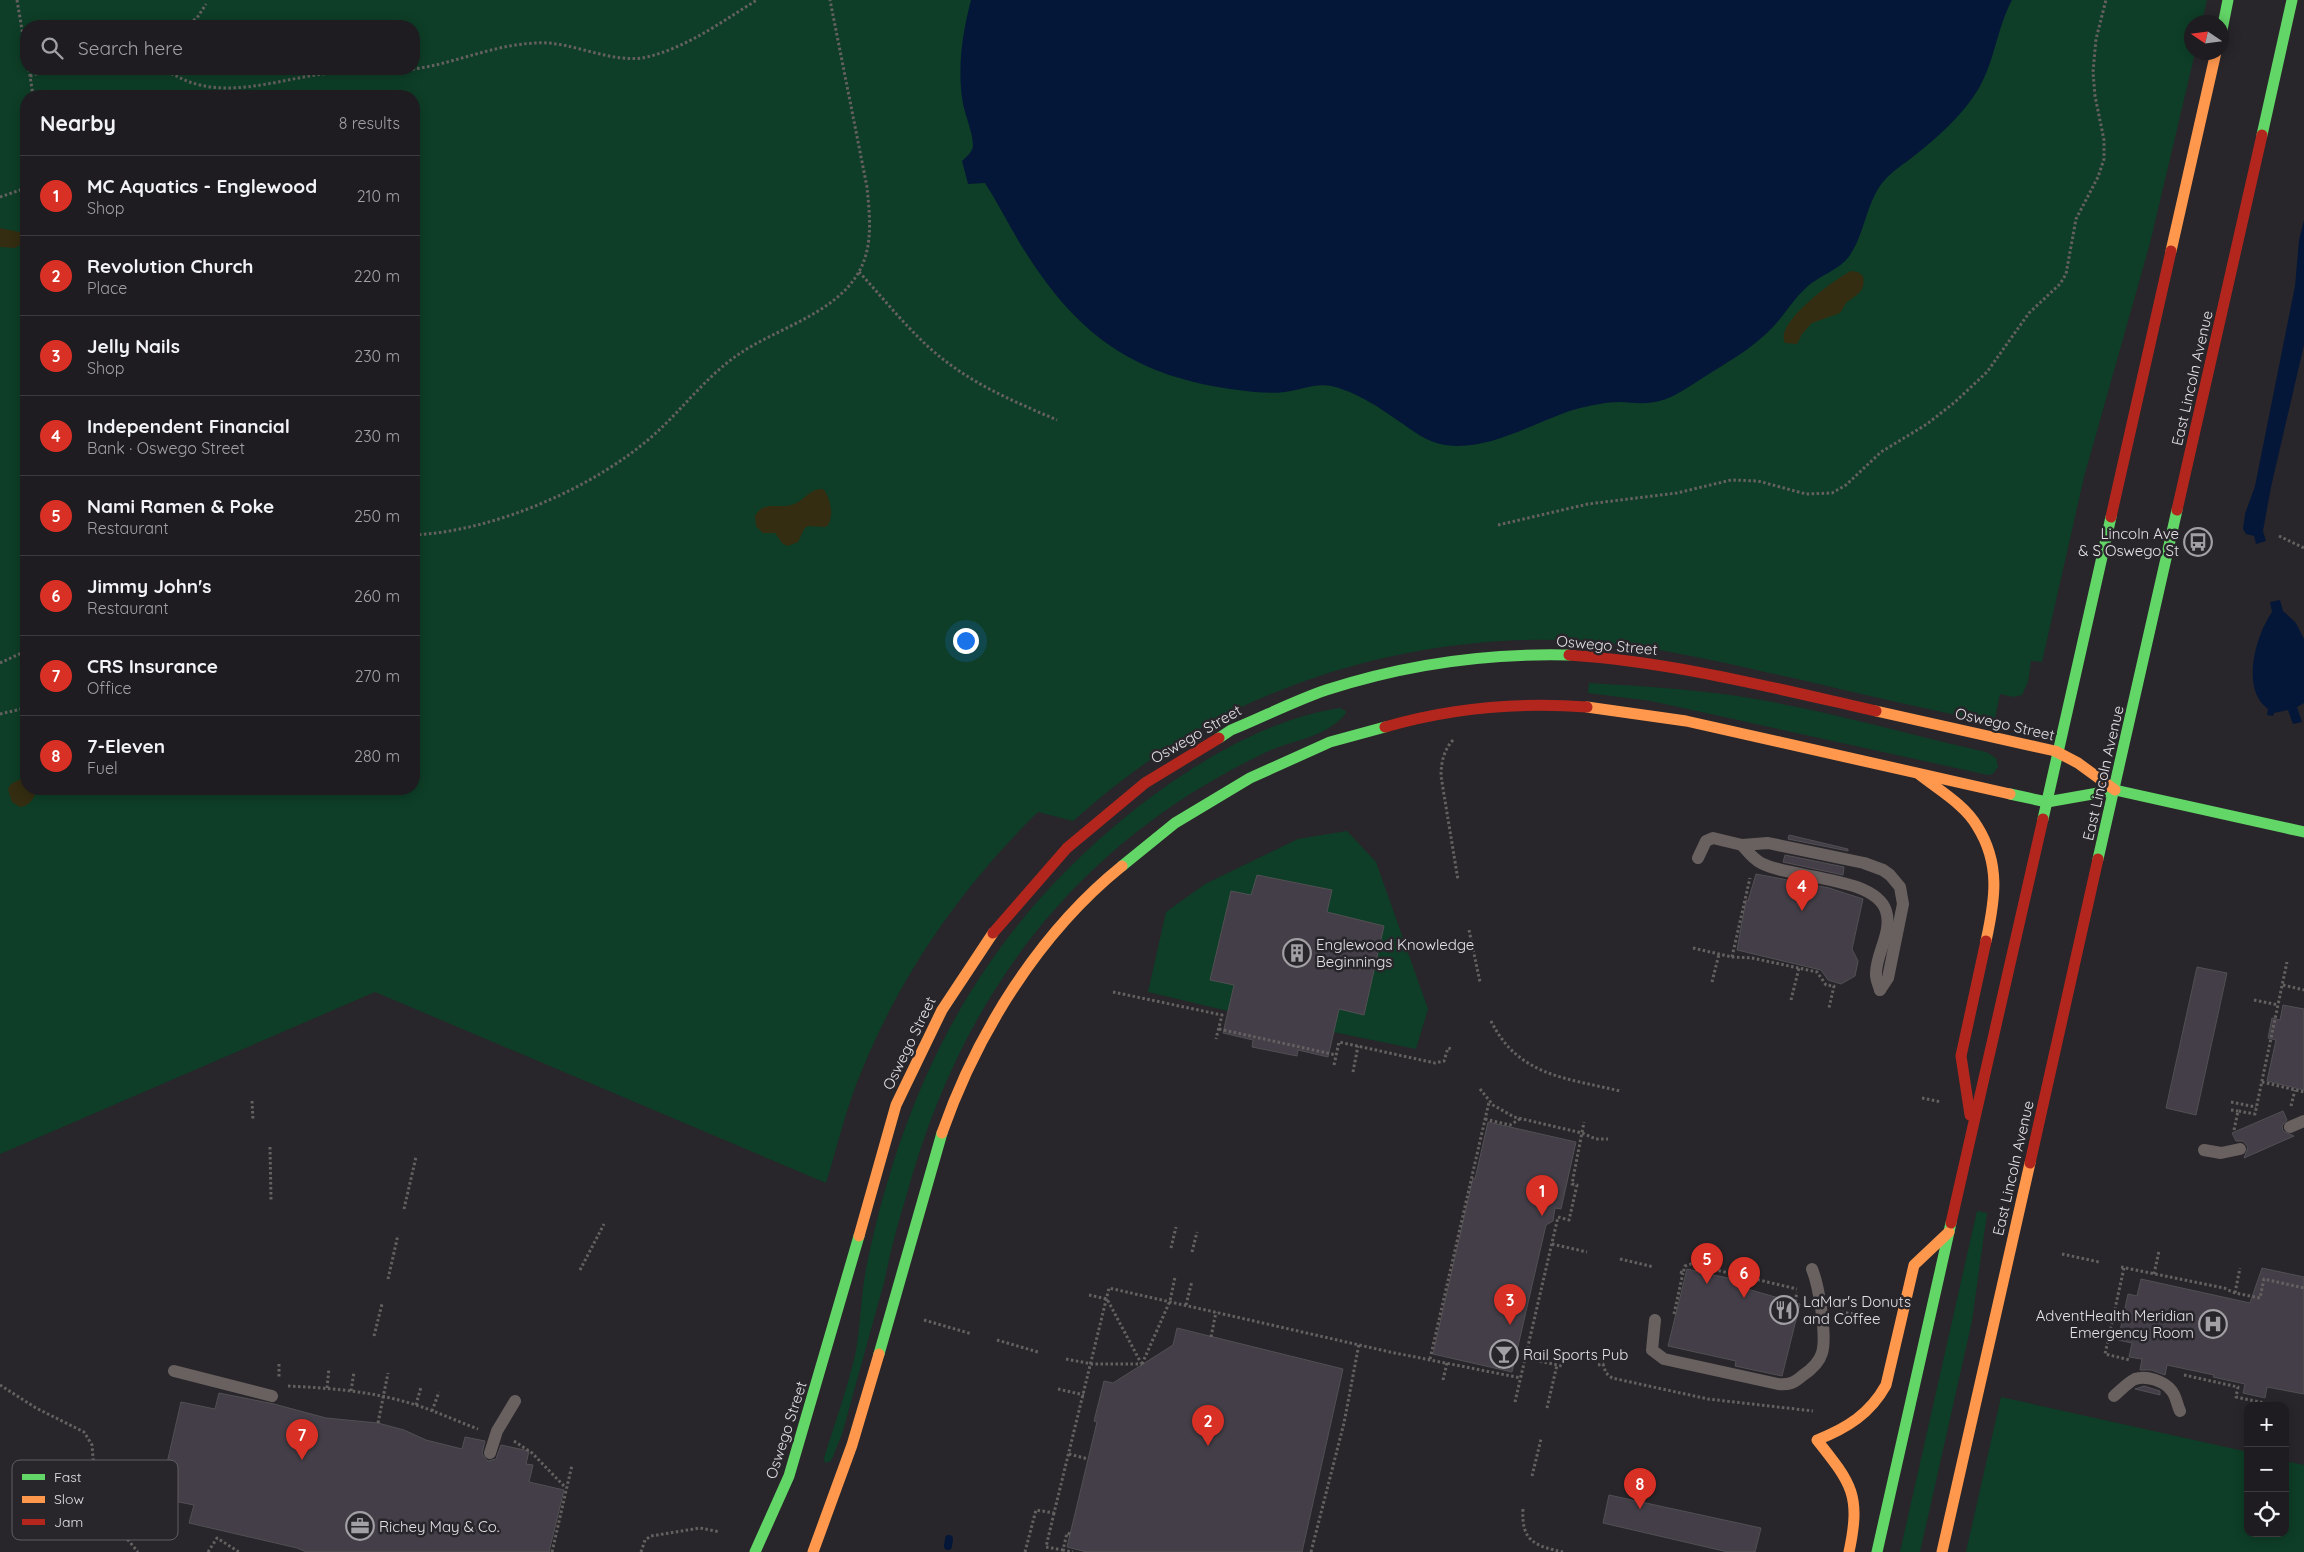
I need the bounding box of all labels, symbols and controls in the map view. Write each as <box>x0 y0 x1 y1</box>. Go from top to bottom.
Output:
north arrow <box>2184 15 2229 60</box>
search box <box>20 20 420 75</box>
icon: search <box>38 34 66 62</box>
text: Search here <box>78 36 183 60</box>
text: Nearby <box>40 110 116 136</box>
text: 8 results <box>339 113 400 133</box>
text: MC Aquatics - Englewood <box>87 174 317 198</box>
text: 1 <box>53 186 59 206</box>
text: 210 m <box>357 186 400 206</box>
text: Shop <box>87 198 124 218</box>
text: Revolution Church <box>87 254 254 278</box>
text: 2 <box>51 266 61 286</box>
text: 220 m <box>354 266 400 286</box>
text: Place <box>87 278 127 298</box>
street label: East Lincoln Avenue <box>2167 309 2217 447</box>
text: Jelly Nails <box>87 334 180 358</box>
text: 3 <box>52 346 60 366</box>
text: 230 m <box>354 346 400 366</box>
text: Shop <box>87 358 124 378</box>
text: Independent Financial <box>87 414 290 438</box>
text: 4 <box>51 426 61 446</box>
text: 230 m <box>354 426 400 446</box>
text: Bank · Oswego Street <box>87 438 245 458</box>
text: Nami Ramen & Poke <box>87 494 274 518</box>
text: 5 <box>51 506 61 526</box>
text: 250 m <box>354 506 400 526</box>
text: Restaurant <box>87 518 169 538</box>
place label: Lincoln Ave & S Oswego St <box>2078 524 2179 560</box>
bus stop icon: Lincoln Ave & S Oswego St <box>2183 527 2213 557</box>
text: Jimmy John's <box>87 574 211 598</box>
text: 6 <box>52 586 60 606</box>
text: 260 m <box>354 586 400 606</box>
text: Restaurant <box>87 598 169 618</box>
your location <box>953 628 979 654</box>
street label: Oswego Street <box>1556 631 1658 659</box>
text: CRS Insurance <box>87 654 218 678</box>
text: 7 <box>52 666 60 686</box>
text: 270 m <box>355 666 400 686</box>
text: Office <box>87 678 132 698</box>
street label: Oswego Street <box>1147 700 1245 768</box>
street label: Oswego Street <box>1953 703 2057 745</box>
street label: East Lincoln Avenue <box>2078 704 2128 842</box>
text: 7-Eleven <box>87 734 165 758</box>
text: 8 <box>52 746 60 766</box>
text: 280 m <box>354 746 400 766</box>
text: Fuel <box>87 758 118 778</box>
pin: 4 <box>1786 870 1818 911</box>
place label: Englewood Knowledge Beginnings <box>1316 935 1474 971</box>
building icon: Englewood Knowledge Beginnings <box>1282 938 1312 968</box>
street label: Oswego Street <box>878 993 940 1093</box>
street label: East Lincoln Avenue <box>1988 1099 2038 1237</box>
pin: 1 <box>1526 1175 1558 1216</box>
pin: 5 <box>1691 1243 1723 1284</box>
pin: 6 <box>1728 1257 1760 1298</box>
pin: 3 <box>1494 1284 1526 1325</box>
place label: LaMar's Donuts and Coffee <box>1803 1292 1911 1328</box>
restaurant icon: LaMar's Donuts and Coffee <box>1769 1295 1799 1325</box>
place label: AdventHealth Meridian Emergency Room <box>2036 1306 2194 1342</box>
hospital icon: AdventHealth Meridian Emergency Room <box>2198 1309 2228 1339</box>
bar icon: Rail Sports Pub <box>1489 1339 1519 1369</box>
place label: Rail Sports Pub <box>1523 1345 1628 1364</box>
street label: Oswego Street <box>761 1379 811 1481</box>
map controls <box>2244 1402 2289 1537</box>
button: + <box>2244 1402 2289 1447</box>
pin: 2 <box>1192 1405 1224 1446</box>
pin: 7 <box>286 1419 318 1460</box>
button: − <box>2244 1447 2289 1492</box>
legend <box>12 1460 178 1540</box>
text: Fast <box>54 1468 82 1486</box>
pin: 8 <box>1624 1468 1656 1509</box>
text: Slow <box>54 1490 84 1508</box>
button: locate <box>2244 1492 2289 1537</box>
office icon: Richey May & Co. <box>345 1511 375 1541</box>
text: Jam <box>54 1513 83 1531</box>
place label: Richey May & Co. <box>379 1517 500 1536</box>

